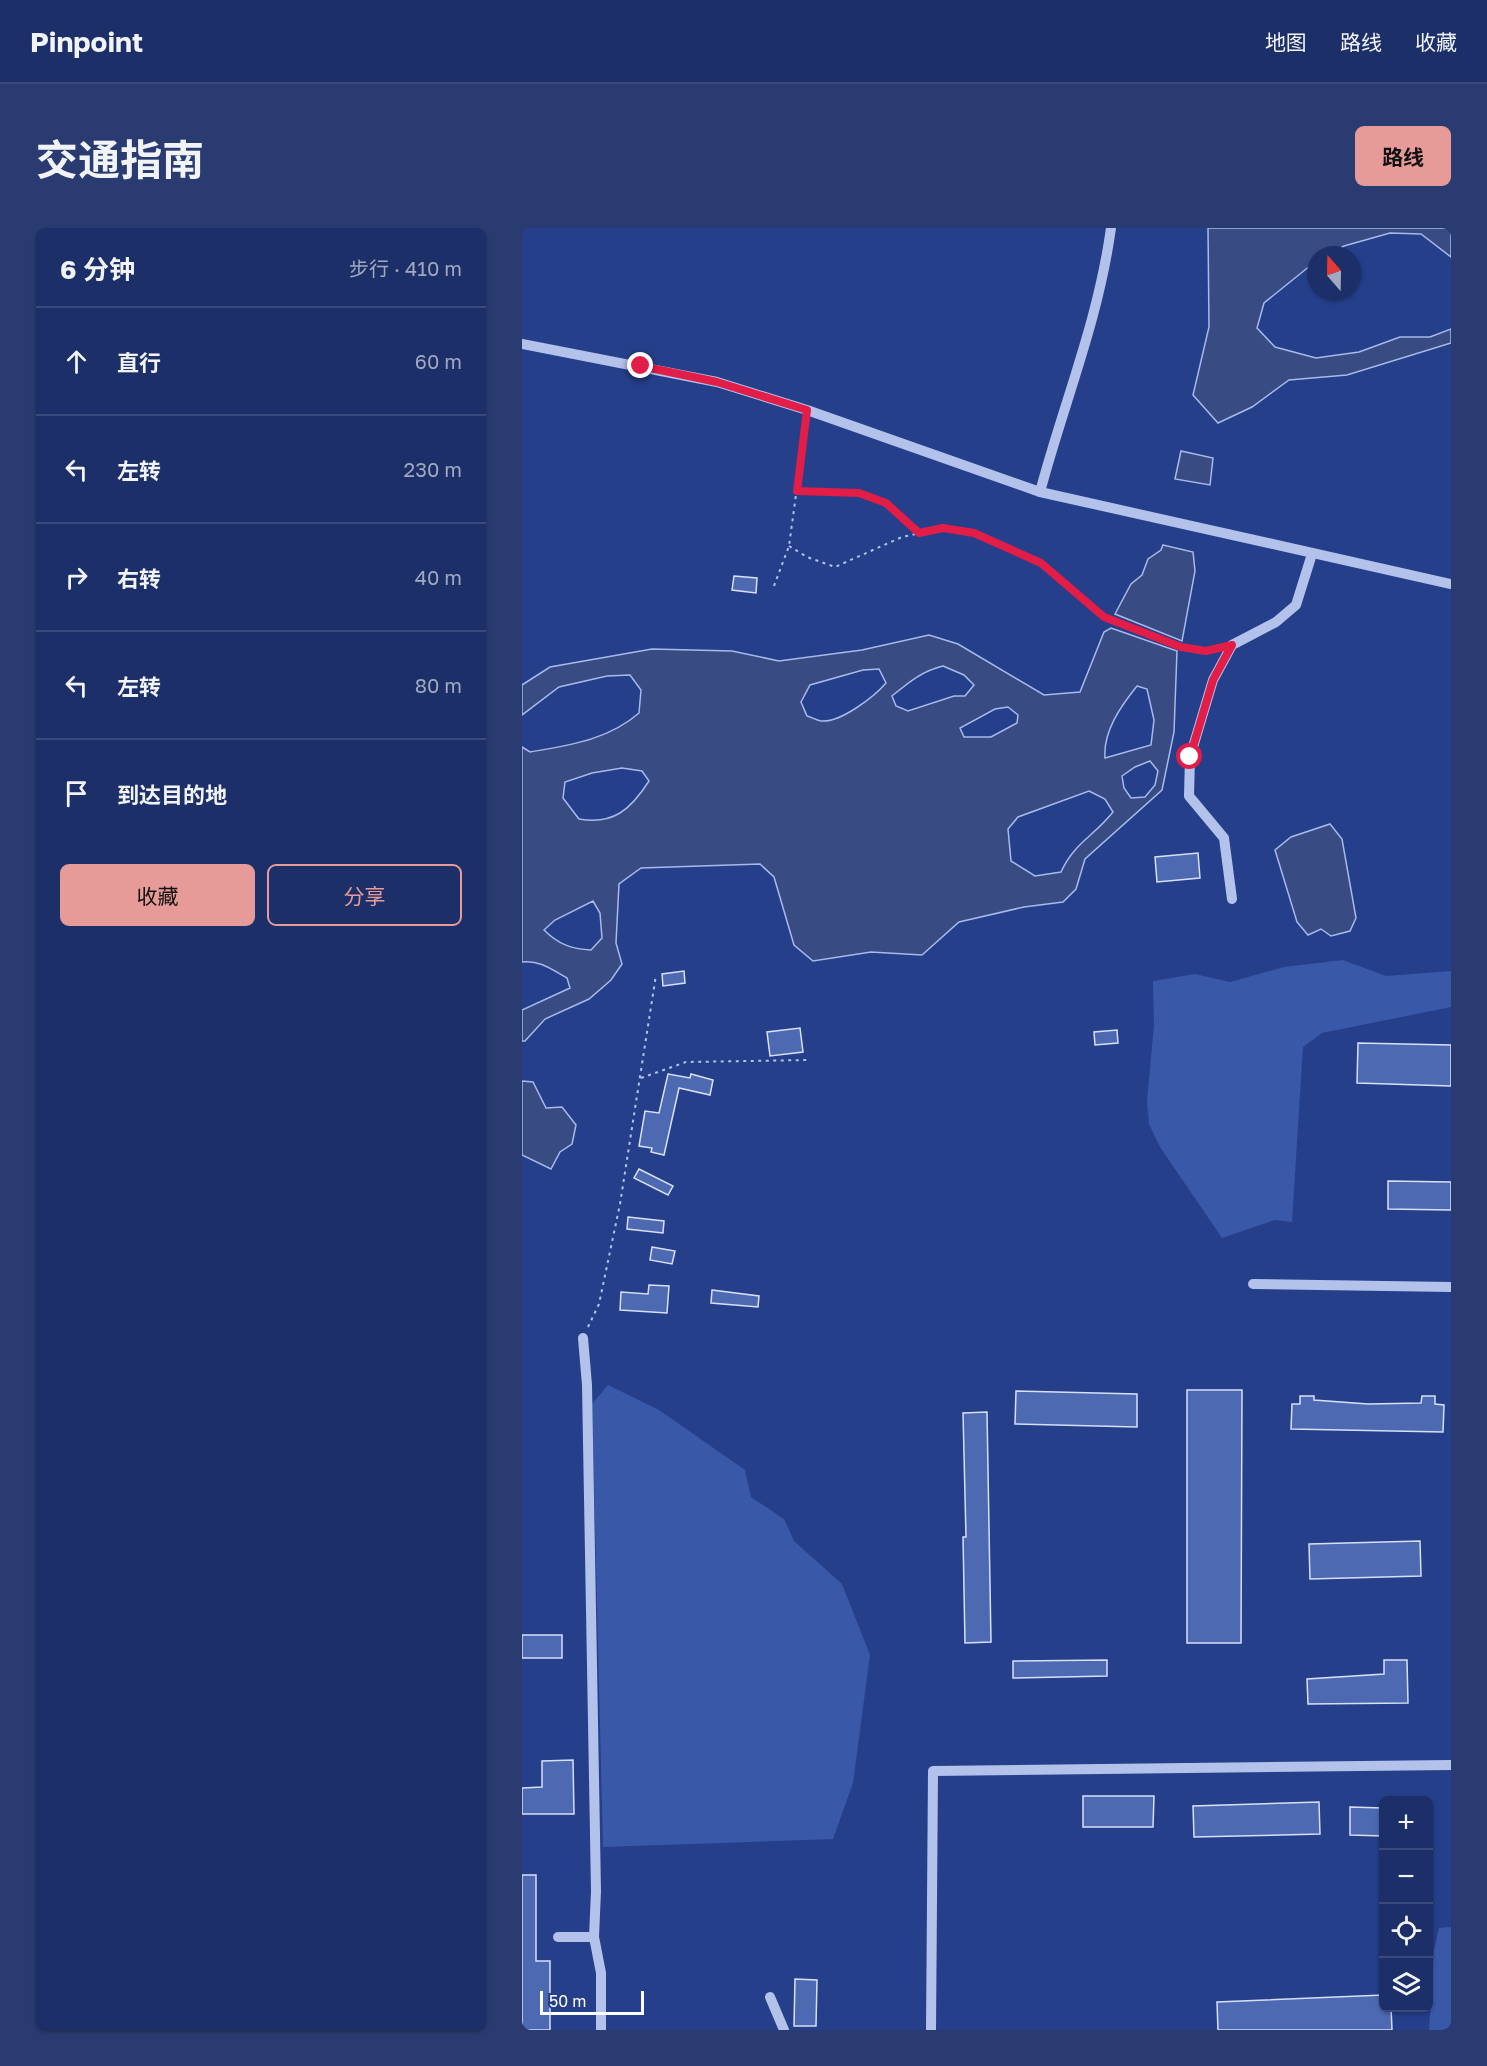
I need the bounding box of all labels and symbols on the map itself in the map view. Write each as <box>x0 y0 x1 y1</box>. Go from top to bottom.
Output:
north arrow <box>1307 246 1361 300</box>
route end <box>627 352 653 378</box>
route start <box>1176 743 1202 769</box>
scale bar <box>540 1988 644 2016</box>

